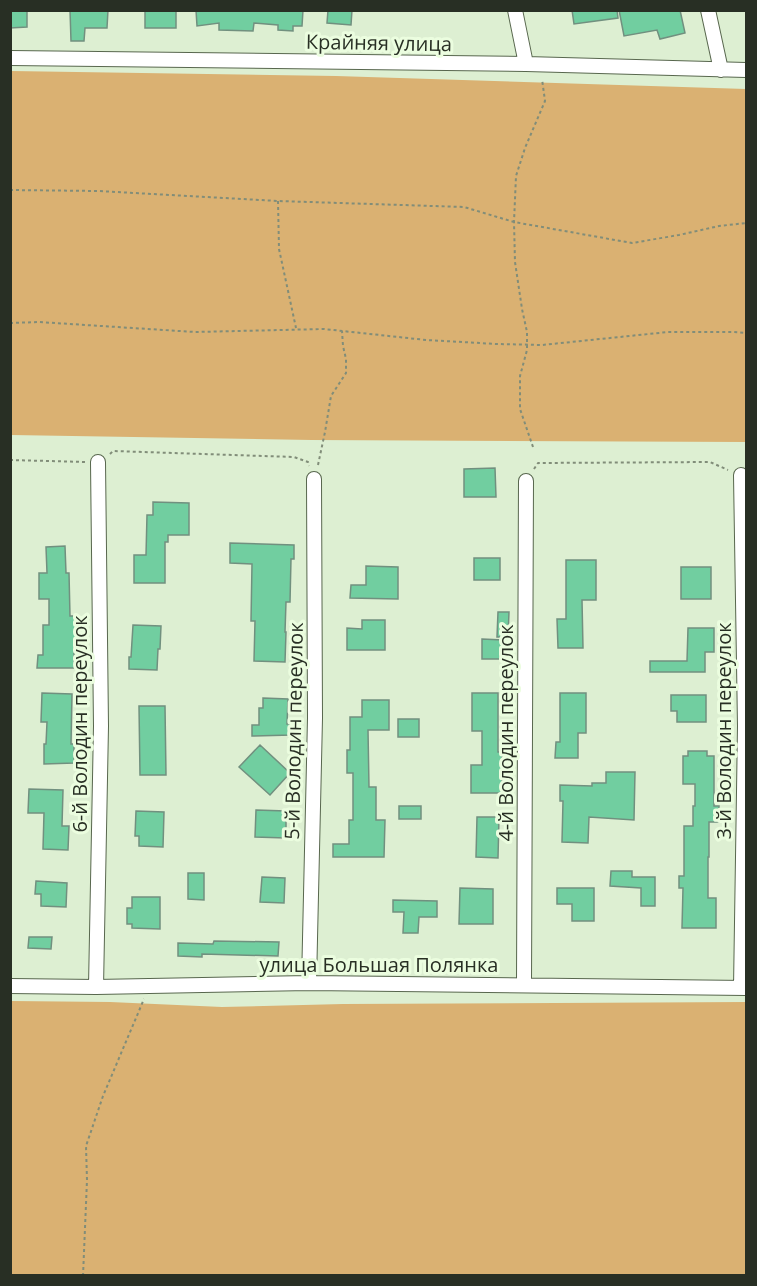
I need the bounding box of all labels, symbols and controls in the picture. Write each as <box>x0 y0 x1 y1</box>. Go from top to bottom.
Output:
street label: Крайняя улица <box>306 28 452 57</box>
street label: 6-й Володин переулок <box>66 615 93 833</box>
street label: 5-й Володин переулок <box>278 622 309 840</box>
street label: 3-й Володин переулок <box>710 622 737 840</box>
street label: 4-й Володин переулок <box>492 624 519 842</box>
street label: улица Большая Полянка <box>260 951 498 978</box>

